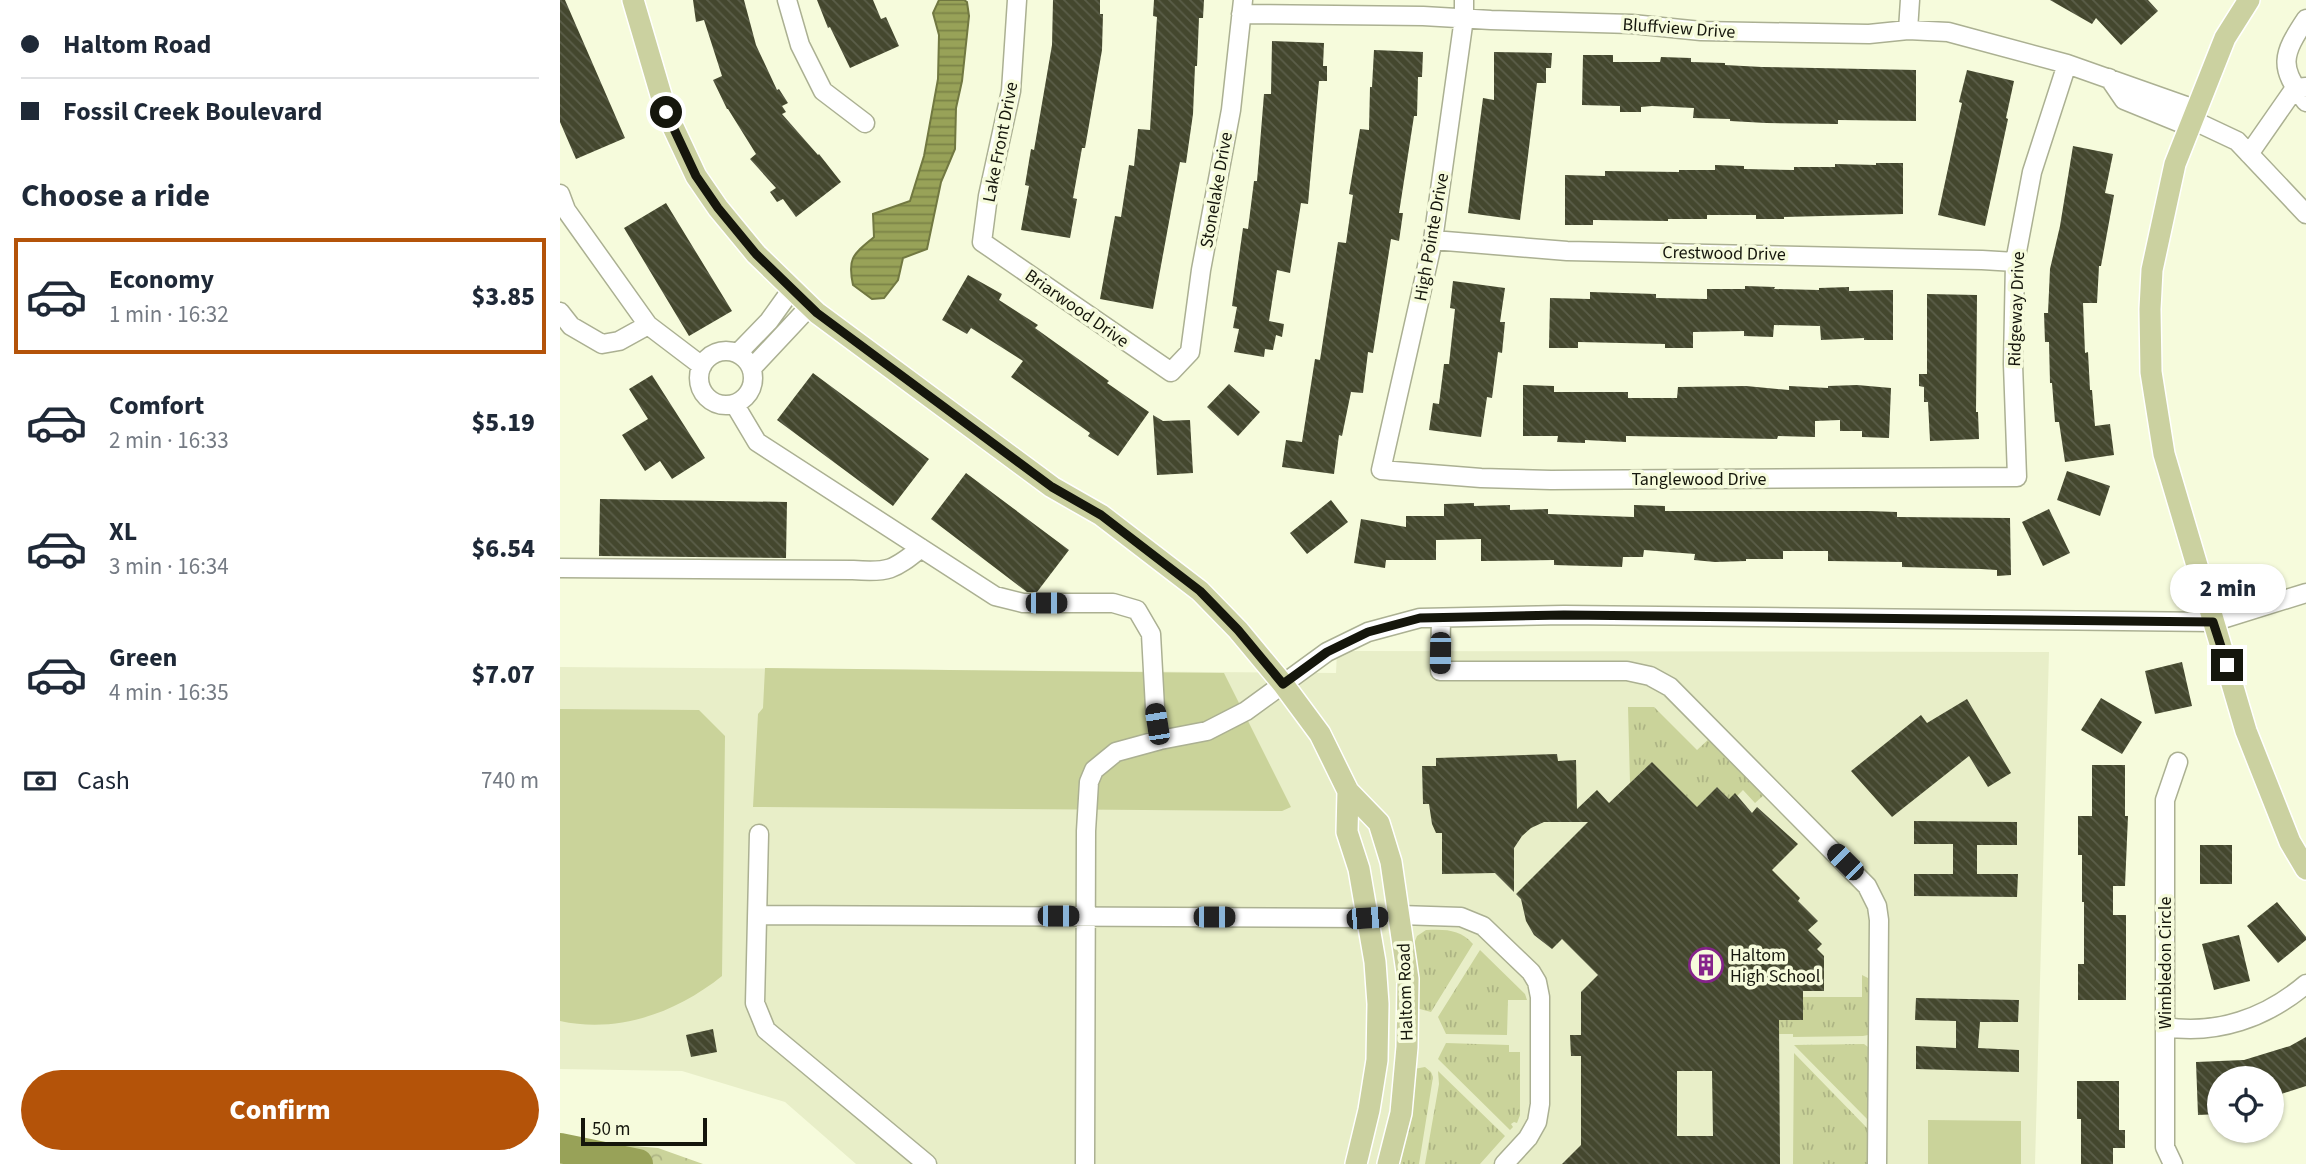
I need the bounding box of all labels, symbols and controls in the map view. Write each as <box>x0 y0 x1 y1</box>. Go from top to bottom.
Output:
street label: Bluffview Drive <box>1622 12 1736 45</box>
text: Haltom Road <box>63 26 211 63</box>
street label: Lake Front Drive <box>977 80 1024 204</box>
text: Fossil Creek Boulevard <box>63 93 322 130</box>
route start <box>650 96 682 128</box>
street label: Stonelake Drive <box>1194 130 1239 250</box>
street label: High Pointe Drive <box>1408 171 1455 303</box>
text: Choose a ride <box>21 173 210 219</box>
street label: Crestwood Drive <box>1662 240 1786 267</box>
street label: Ridgeway Drive <box>2002 251 2031 367</box>
text: Economy <box>109 261 214 298</box>
street label: Briarwood Drive <box>1020 263 1134 354</box>
icon: car <box>25 265 88 328</box>
text: $3.85 <box>471 278 535 315</box>
text: 1 min · 16:32 <box>109 298 229 331</box>
text: Comfort <box>109 387 204 424</box>
icon: car <box>25 391 88 454</box>
text: $5.19 <box>471 404 535 441</box>
text: 2 min · 16:33 <box>109 424 229 457</box>
street label: Tanglewood Drive <box>1632 467 1767 492</box>
text: XL <box>109 513 137 550</box>
icon: car <box>25 517 88 580</box>
text: $6.54 <box>471 530 535 567</box>
text: 3 min · 16:34 <box>109 550 229 583</box>
callout: 2 min <box>2169 564 2285 612</box>
text: 2 min <box>2200 572 2256 605</box>
car <box>1026 593 1068 614</box>
car <box>1430 632 1451 674</box>
text: Green <box>109 639 177 676</box>
icon: car <box>25 643 88 706</box>
route end <box>2211 649 2243 681</box>
text: $7.07 <box>471 656 535 693</box>
text: 4 min · 16:35 <box>109 676 229 709</box>
car <box>1144 702 1171 746</box>
icon: cash <box>21 762 59 800</box>
text: Cash <box>77 762 130 799</box>
text: 740 m <box>481 764 539 797</box>
car <box>1823 840 1868 884</box>
street label: Wimbledon Circle <box>2153 897 2178 1029</box>
car <box>1038 906 1080 927</box>
car <box>1346 906 1389 930</box>
car <box>1194 907 1236 928</box>
street label: Haltom Road <box>1391 942 1420 1041</box>
place label: Haltom High School <box>1730 943 1820 989</box>
building icon: Haltom High School <box>1687 946 1725 984</box>
map controls <box>2207 1066 2284 1143</box>
button: locate <box>2207 1066 2284 1143</box>
button: Confirm <box>21 1070 539 1150</box>
scale bar <box>581 1115 707 1147</box>
text: 50 m <box>592 1116 630 1143</box>

